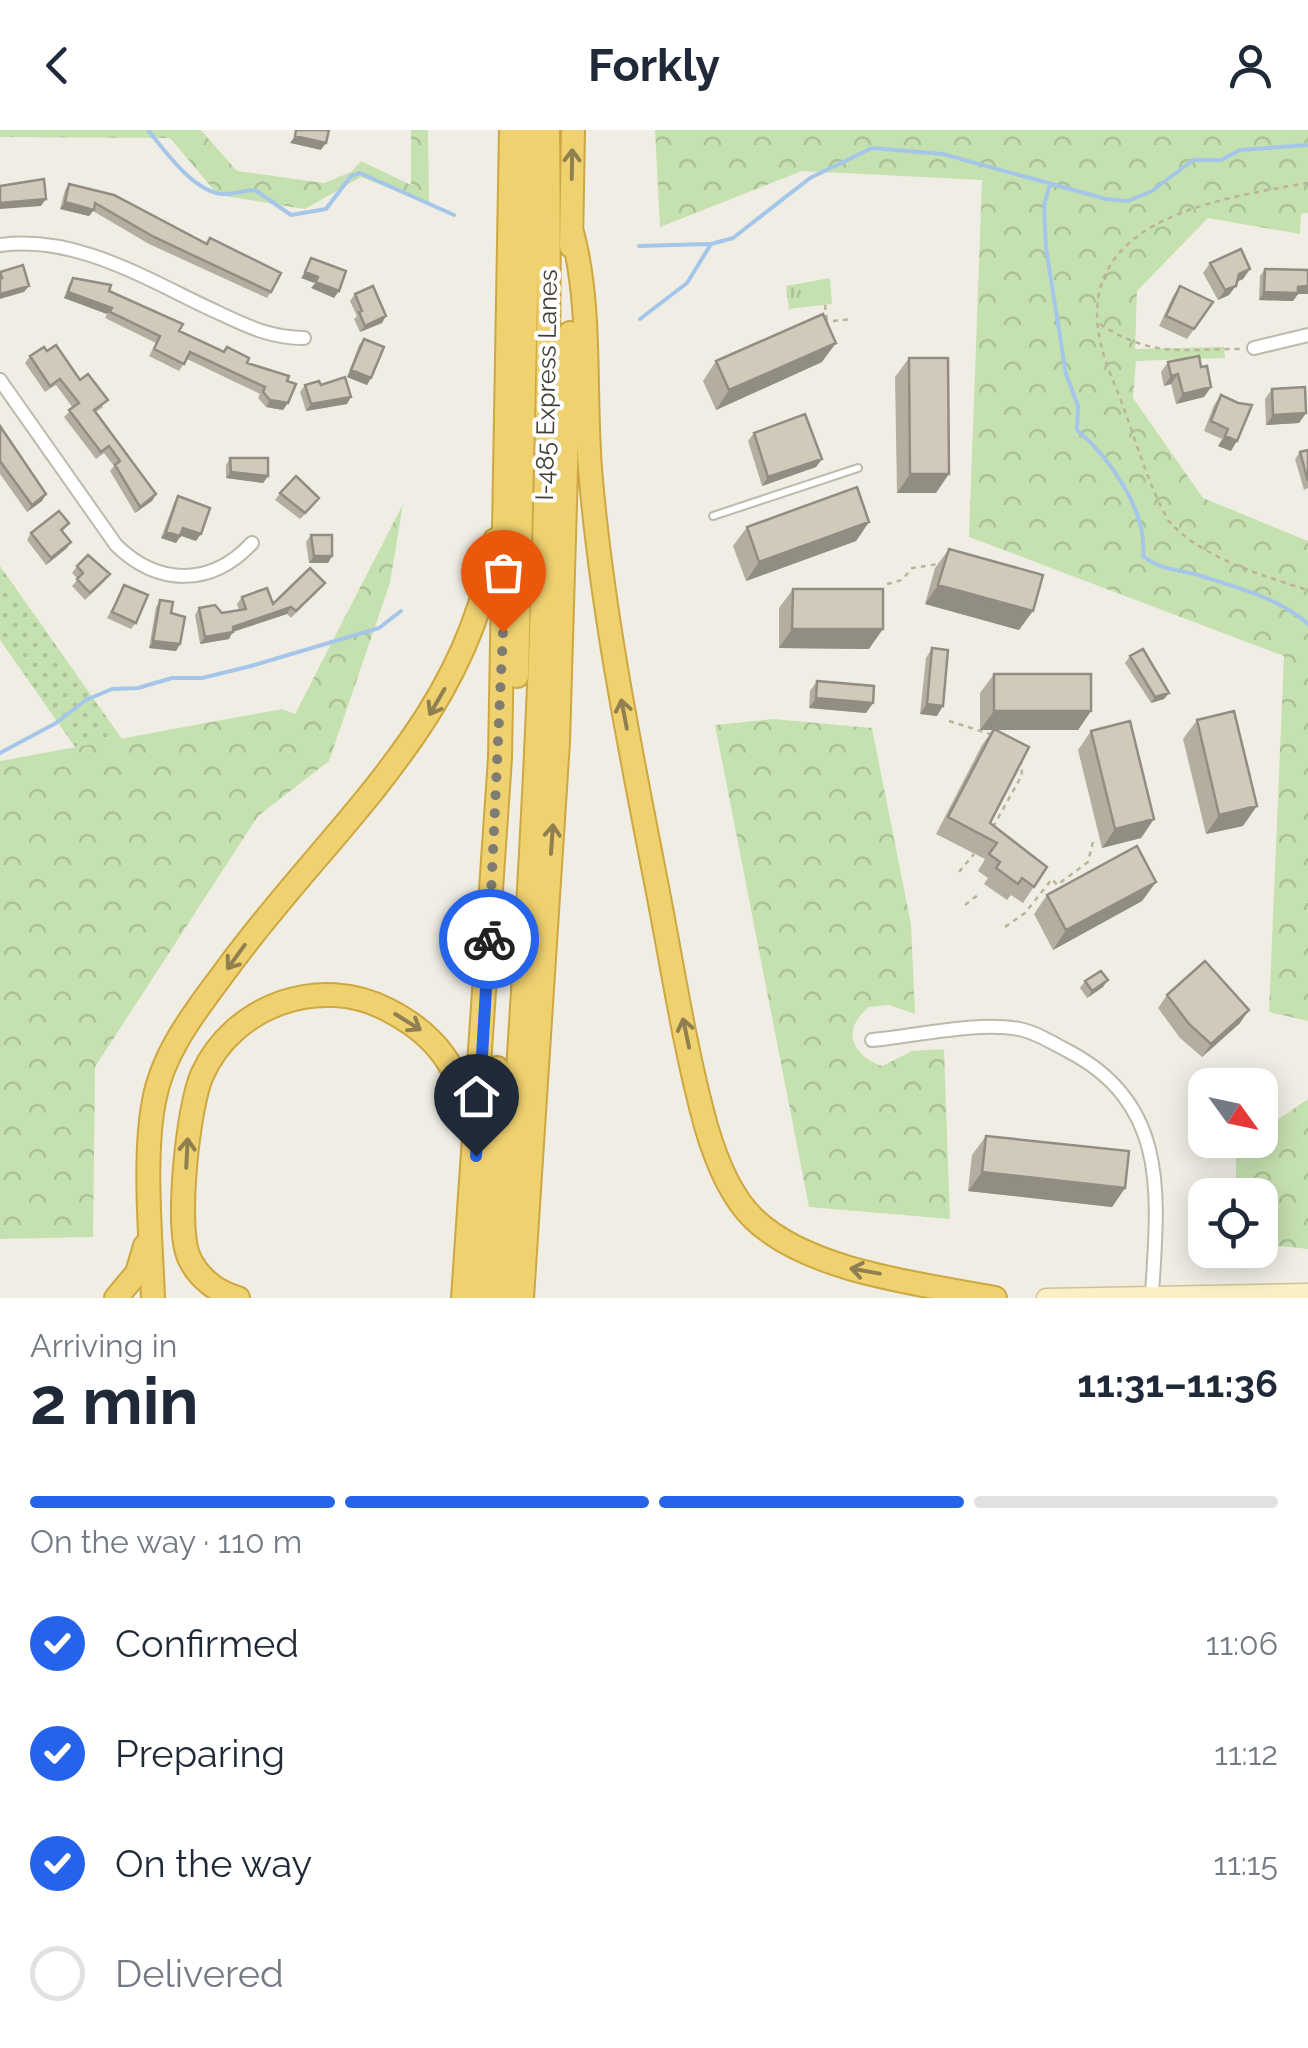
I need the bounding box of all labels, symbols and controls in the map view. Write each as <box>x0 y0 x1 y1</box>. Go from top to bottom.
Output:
icon: back <box>30 38 85 93</box>
icon: person <box>1223 38 1278 93</box>
text: Forkly <box>588 39 720 92</box>
one-way arrow <box>562 149 582 182</box>
street label: I-485 Express Lanes <box>529 269 563 501</box>
pin <box>461 530 546 633</box>
icon: bag <box>476 545 531 600</box>
one-way arrow <box>427 687 447 716</box>
one-way arrow <box>614 698 633 731</box>
one-way arrow <box>543 823 562 855</box>
courier <box>439 889 539 989</box>
icon: bike <box>462 912 517 967</box>
one-way arrow <box>225 942 246 970</box>
one-way arrow <box>393 1012 422 1032</box>
one-way arrow <box>676 1018 695 1050</box>
pin <box>434 1054 519 1157</box>
north arrow <box>1188 1068 1278 1158</box>
map controls <box>1188 1068 1278 1268</box>
icon: home <box>449 1069 504 1124</box>
one-way arrow <box>178 1137 197 1169</box>
button: locate <box>1188 1178 1278 1268</box>
one-way arrow <box>850 1261 882 1280</box>
text: Arriving in <box>30 1327 177 1364</box>
text: 11:31–11:36 <box>1077 1361 1278 1406</box>
text: 2 min <box>30 1363 199 1439</box>
text: On the way · 110 m <box>30 1523 302 1560</box>
icon: check <box>30 1616 85 1671</box>
text: Confirmed <box>115 1621 299 1666</box>
text: 11:06 <box>1206 1625 1278 1662</box>
icon: check <box>30 1726 85 1781</box>
text: Preparing <box>115 1731 285 1776</box>
text: 11:12 <box>1214 1735 1278 1772</box>
icon: check <box>30 1836 85 1891</box>
text: On the way <box>115 1841 312 1886</box>
text: 11:15 <box>1213 1845 1278 1882</box>
text: Delivered <box>115 1951 284 1996</box>

